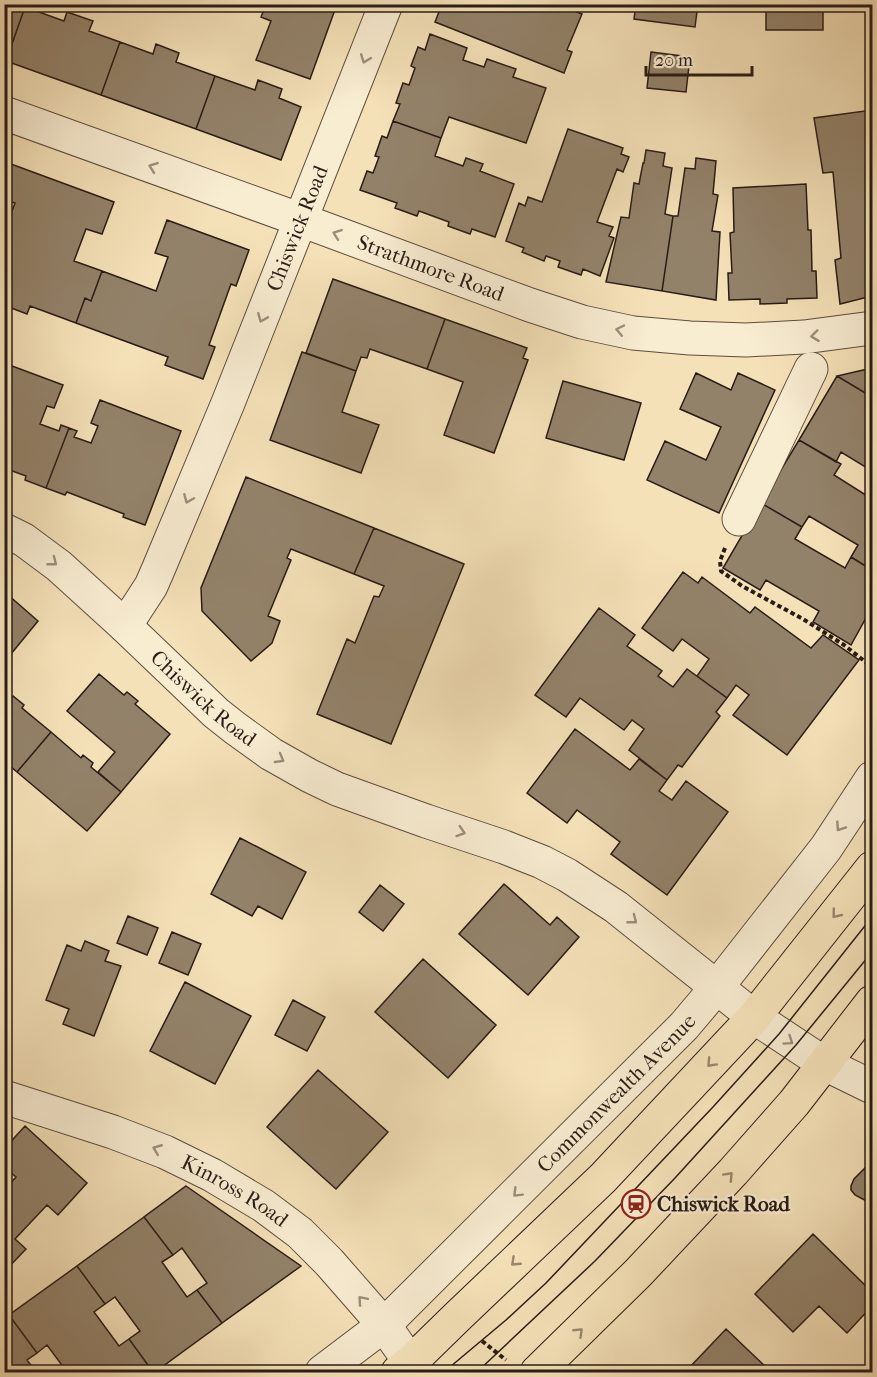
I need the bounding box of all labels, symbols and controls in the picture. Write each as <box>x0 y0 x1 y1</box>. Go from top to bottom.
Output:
scale bar <box>646 39 752 77</box>
text: 20 m <box>655 50 693 71</box>
one-way arrow <box>360 53 372 64</box>
one-way arrow <box>149 162 159 175</box>
street label: Chiswick Road <box>261 162 333 295</box>
one-way arrow <box>332 228 342 241</box>
street label: Strathmore Road <box>354 230 508 306</box>
one-way arrow <box>257 312 269 323</box>
one-way arrow <box>616 325 626 338</box>
one-way arrow <box>810 329 819 341</box>
one-way arrow <box>183 492 195 503</box>
one-way arrow <box>47 554 58 565</box>
street label: Chiswick Road <box>146 645 261 752</box>
one-way arrow <box>274 752 284 764</box>
one-way arrow <box>836 820 847 831</box>
one-way arrow <box>455 825 466 838</box>
one-way arrow <box>833 907 844 918</box>
one-way arrow <box>626 913 637 924</box>
street label: Commonwealth Avenue <box>532 1009 701 1178</box>
one-way arrow <box>782 1034 793 1045</box>
one-way arrow <box>707 1056 718 1067</box>
one-way arrow <box>152 1144 163 1156</box>
street label: Kinross Road <box>178 1150 293 1232</box>
one-way arrow <box>722 1173 733 1183</box>
one-way arrow <box>513 1186 524 1196</box>
station icon: Chiswick Road <box>620 1188 652 1220</box>
place label: Chiswick Road <box>657 1192 790 1216</box>
one-way arrow <box>511 1254 522 1265</box>
one-way arrow <box>358 1296 369 1307</box>
one-way arrow <box>571 1328 582 1339</box>

